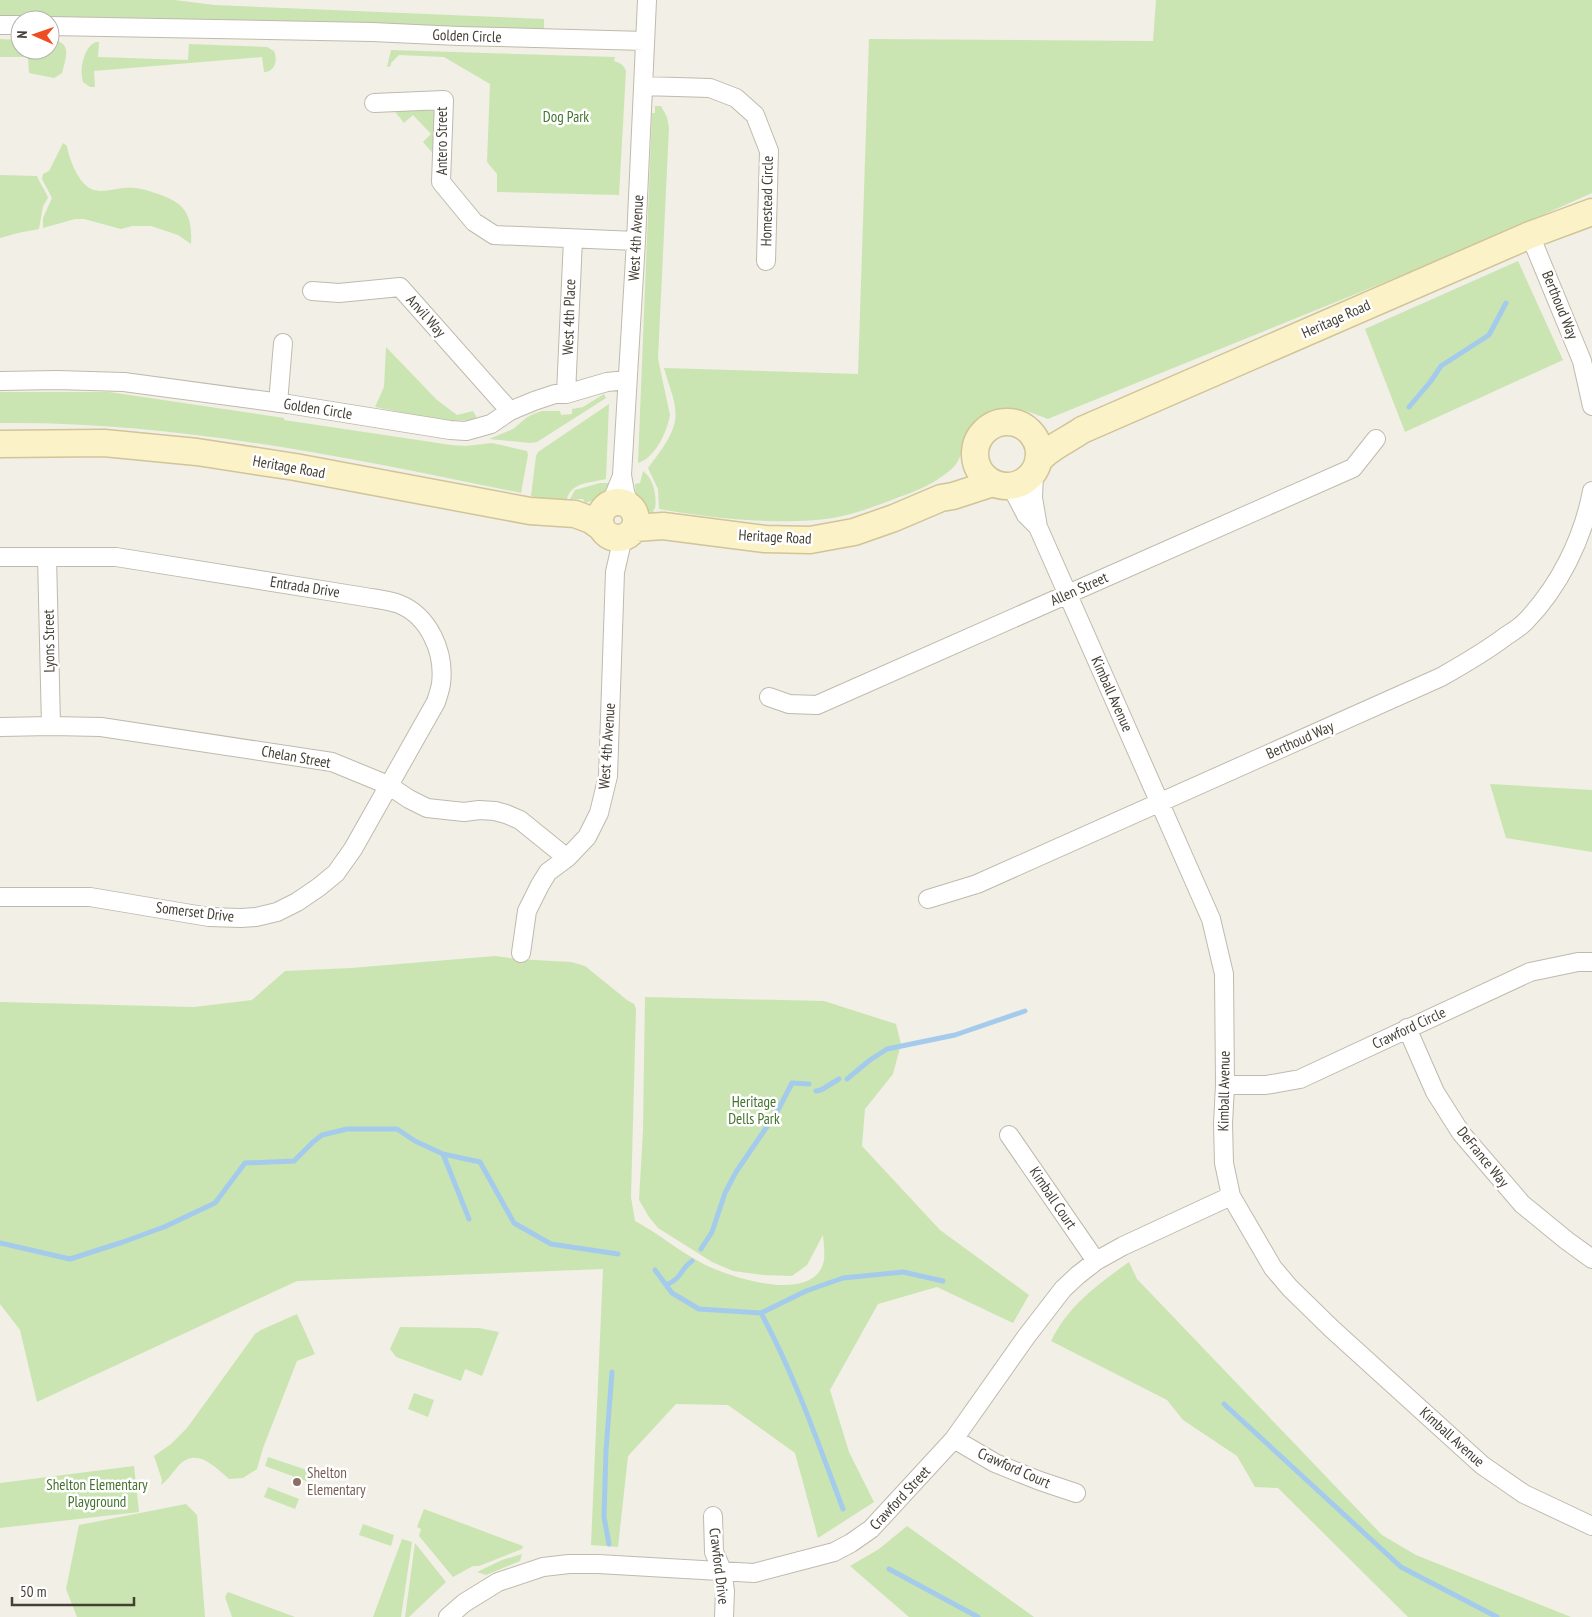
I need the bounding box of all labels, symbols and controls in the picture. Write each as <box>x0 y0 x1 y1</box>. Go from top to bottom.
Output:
north arrow <box>10 10 60 60</box>
street label: Golden Circle <box>432 25 502 46</box>
text: N <box>13 30 31 39</box>
street label: Antero Street <box>432 107 451 175</box>
park label: Dog Park <box>543 107 589 126</box>
street label: Homestead Circle <box>756 155 777 247</box>
street label: West 4th Avenue <box>624 194 647 282</box>
street label: Berthoud Way <box>1538 268 1583 342</box>
street label: West 4th Place <box>558 279 579 355</box>
street label: Anvil Way <box>402 291 451 341</box>
street label: Heritage Road <box>1299 295 1373 342</box>
street label: Golden Circle <box>282 394 354 423</box>
street label: Heritage Road <box>251 451 327 482</box>
street label: Heritage Road <box>738 525 812 548</box>
street label: Allen Street <box>1047 567 1111 610</box>
street label: Entrada Drive <box>269 572 341 601</box>
street label: Lyons Street <box>38 609 59 673</box>
street label: Kimball Avenue <box>1087 653 1138 734</box>
street label: West 4th Avenue <box>594 702 619 790</box>
street label: Berthoud Way <box>1263 716 1337 763</box>
street label: Chelan Street <box>260 741 332 772</box>
street label: Somerset Drive <box>155 897 235 926</box>
street label: Crawford Circle <box>1369 1002 1449 1053</box>
street label: Kimball Avenue <box>1213 1051 1234 1131</box>
park label: Heritage Dells Park <box>728 1092 780 1128</box>
street label: DeFrance Way <box>1453 1123 1514 1191</box>
street label: Kimball Court <box>1026 1163 1081 1233</box>
street label: Kimball Avenue <box>1416 1403 1489 1471</box>
street label: Crawford Court <box>975 1443 1054 1492</box>
street label: Crawford Street <box>865 1462 934 1534</box>
place label: Shelton Elementary <box>307 1463 366 1499</box>
park label: Shelton Elementary Playground <box>46 1475 148 1511</box>
marker: Shelton Elementary <box>291 1476 303 1488</box>
street label: Crawford Drive <box>705 1527 734 1605</box>
scale bar <box>12 1574 135 1606</box>
text: 50 m <box>20 1582 46 1601</box>

